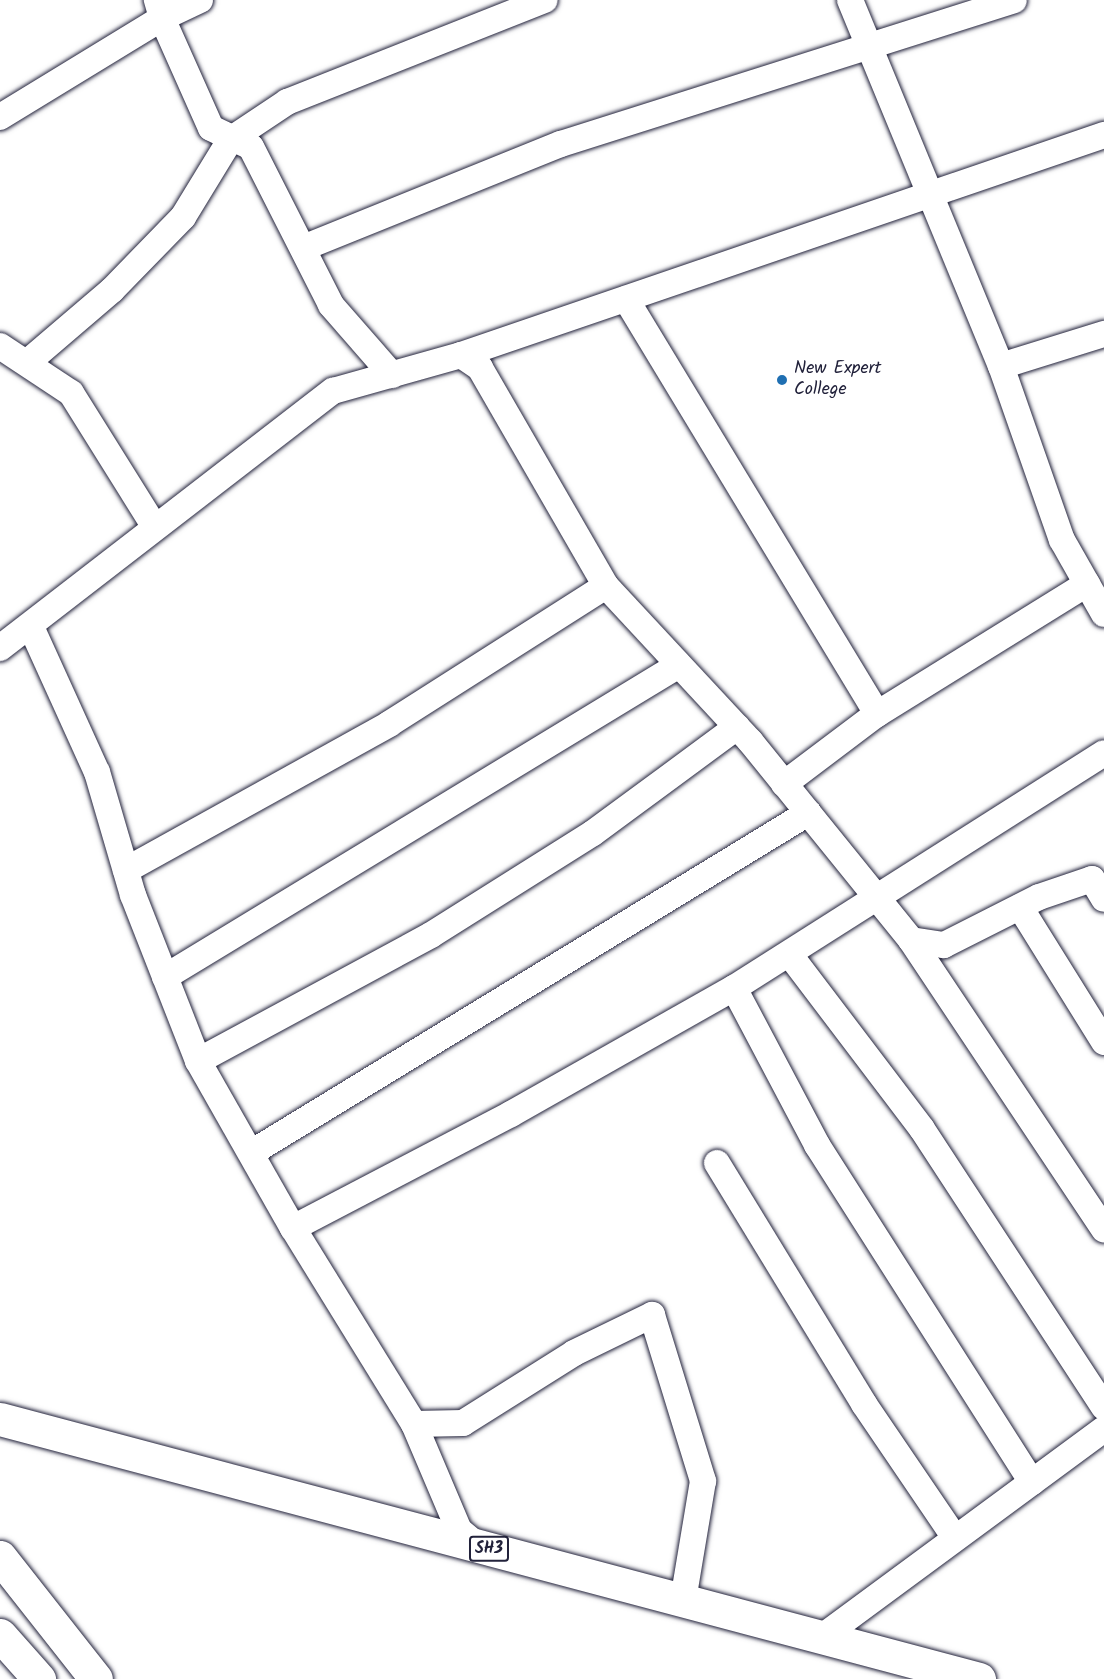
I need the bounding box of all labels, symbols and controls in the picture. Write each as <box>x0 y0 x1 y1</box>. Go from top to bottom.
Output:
place label: New Expert College <box>794 359 881 401</box>
marker: New Expert College <box>775 373 789 387</box>
road number: SH3 <box>468 1536 510 1562</box>

